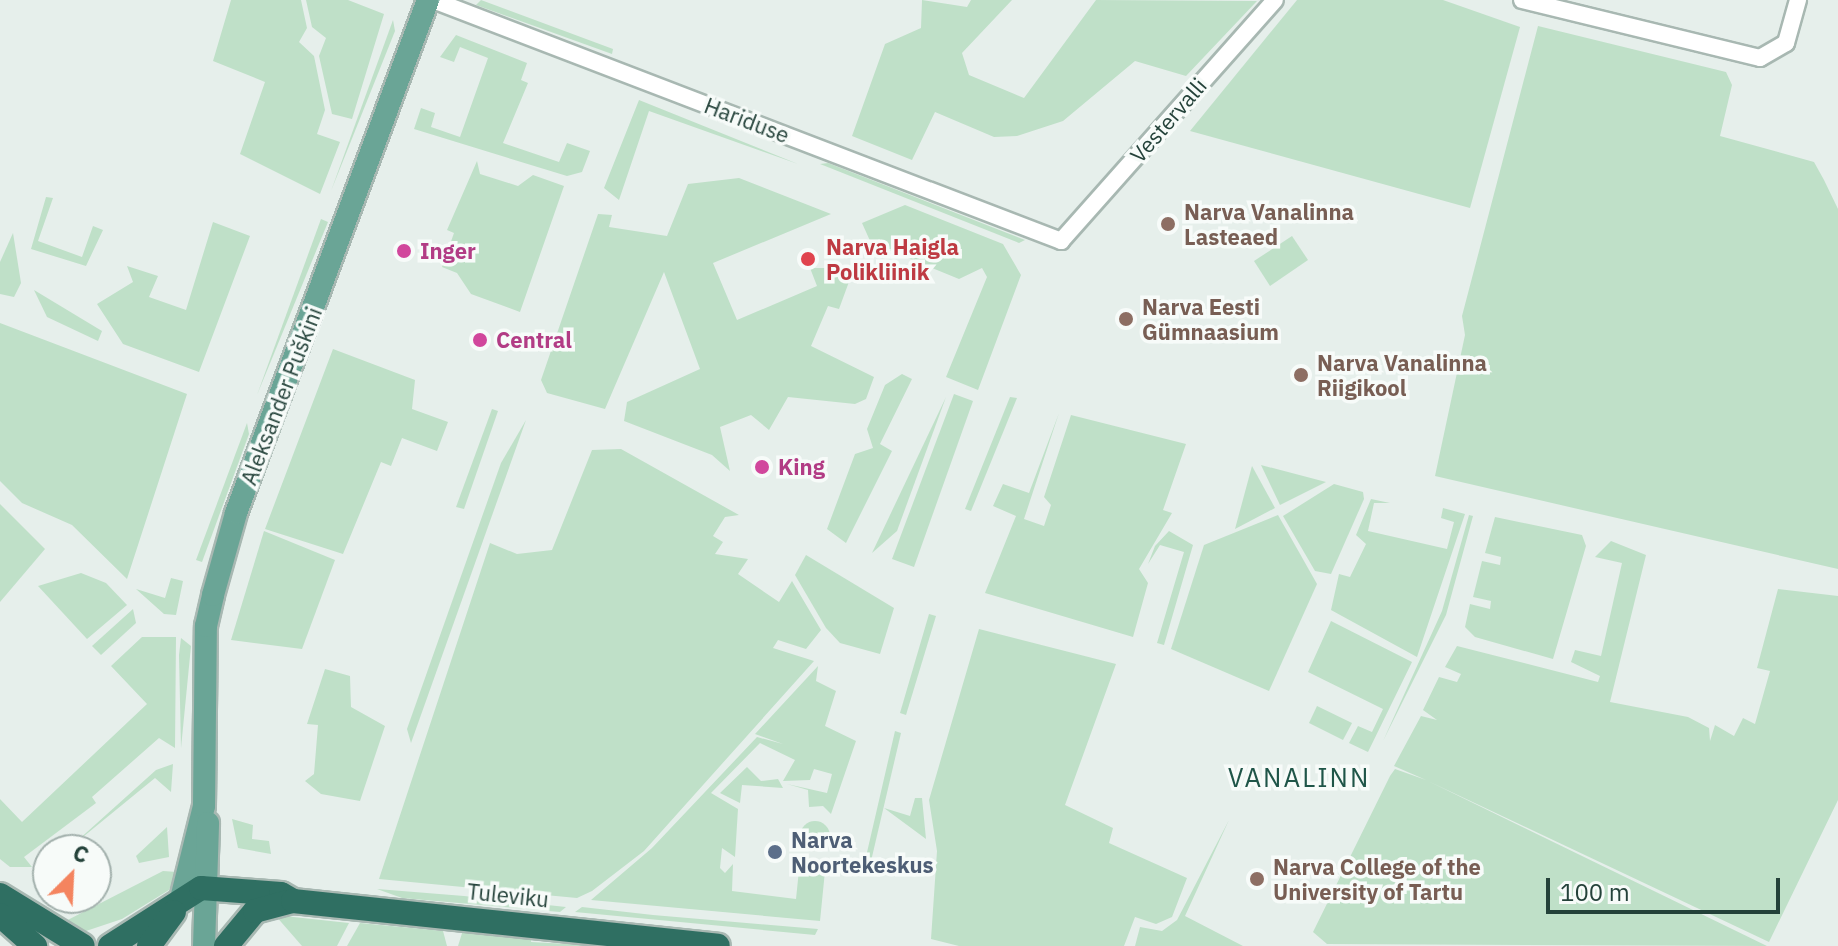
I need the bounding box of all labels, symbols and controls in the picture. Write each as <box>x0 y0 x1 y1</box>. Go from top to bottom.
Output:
street label: Vestervalli <box>1124 72 1212 168</box>
street label: Hariduse <box>701 92 793 148</box>
place label: Narva Vanalinna Lasteaed <box>1184 198 1354 250</box>
marker: Narva Vanalinna Lasteaed <box>1159 215 1177 233</box>
place label: Narva Haigla Polikliinik <box>826 233 959 284</box>
place label: Inger <box>420 238 476 264</box>
marker: Inger <box>395 242 413 260</box>
marker: Narva Haigla Polikliinik <box>797 248 819 270</box>
place label: Narva Eesti Gümnaasium <box>1142 293 1279 344</box>
street label: Aleksander Puškini <box>235 303 327 489</box>
marker: Narva Eesti Gümnaasium <box>1117 310 1135 328</box>
place label: Central <box>496 327 572 353</box>
marker: Central <box>471 331 489 349</box>
place label: Narva Vanalinna Riigikool <box>1317 349 1487 400</box>
marker: Narva Vanalinna Riigikool <box>1292 366 1310 384</box>
place label: King <box>778 454 825 480</box>
marker: King <box>753 458 771 476</box>
district label: VANALINN <box>1228 762 1370 794</box>
place label: Narva Noortekeskus <box>791 826 934 878</box>
north arrow <box>32 834 112 914</box>
text: С <box>69 837 94 870</box>
marker: Narva Noortekeskus <box>766 843 784 861</box>
place label: Narva College of the University of Tartu <box>1273 853 1481 904</box>
scale bar <box>1550 862 1784 912</box>
marker: Narva College of the University of Tartu <box>1248 870 1266 888</box>
text: 100 m <box>1560 876 1630 908</box>
street label: Tuleviku <box>466 878 550 912</box>

